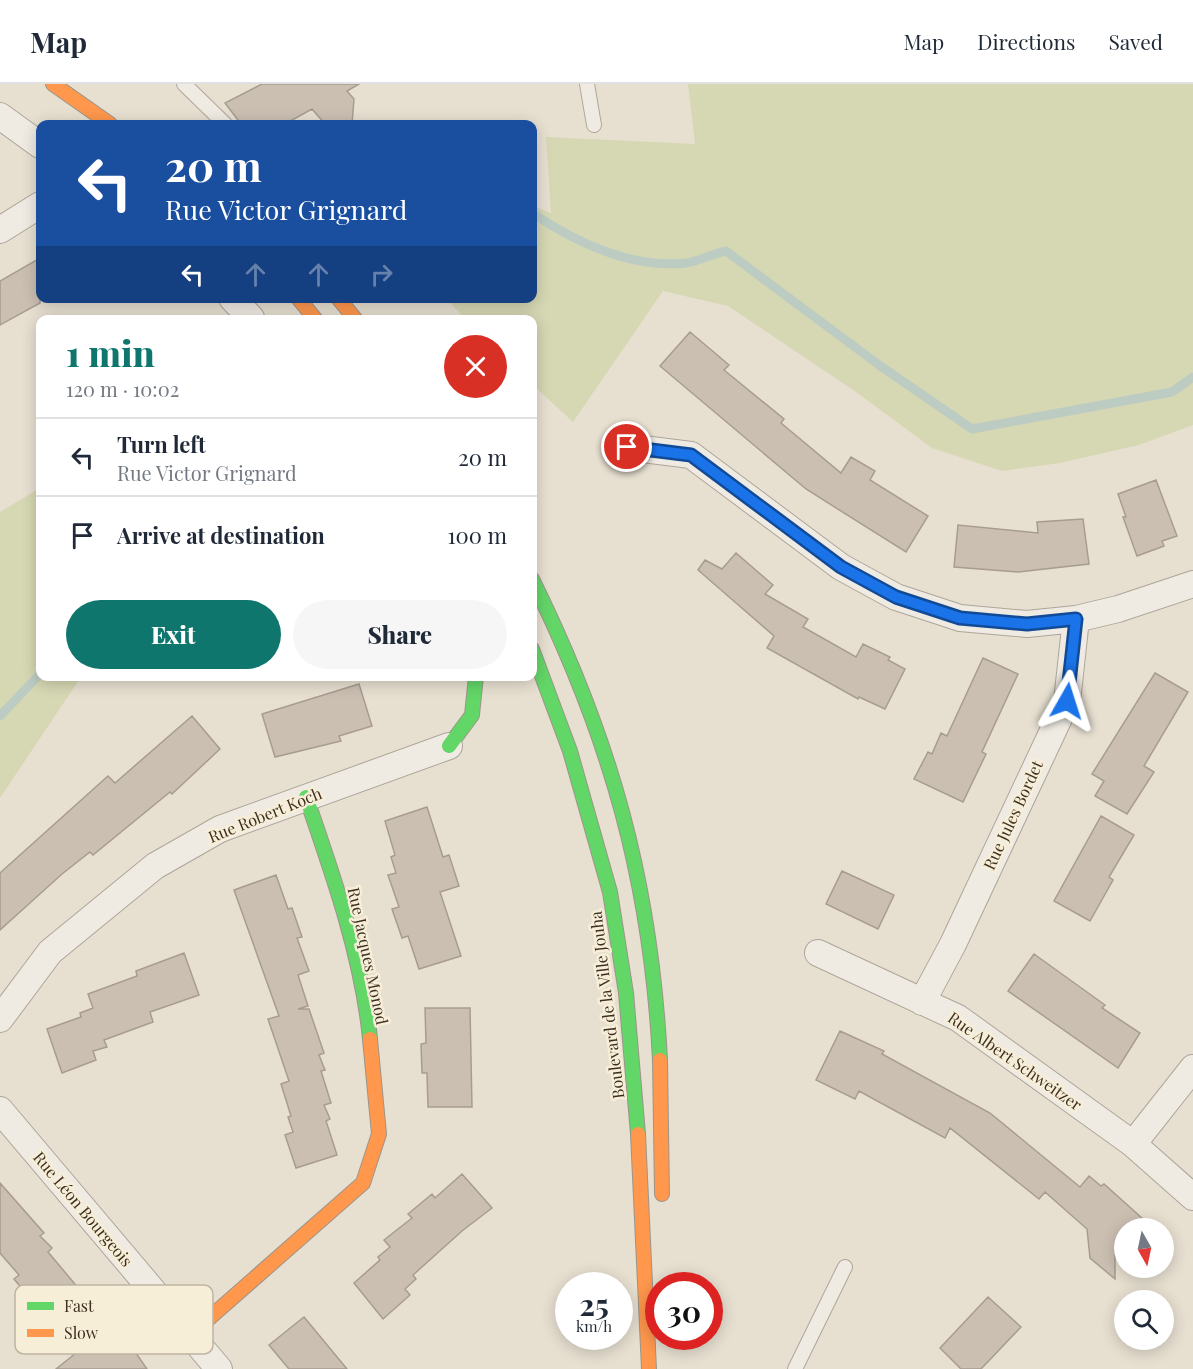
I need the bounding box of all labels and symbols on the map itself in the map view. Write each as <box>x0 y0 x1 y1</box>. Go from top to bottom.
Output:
pin <box>601 421 652 472</box>
position arrow <box>1035 669 1099 733</box>
street label: Rue Jules Bordet <box>978 756 1047 873</box>
street label: Rue Robert Koch <box>205 782 325 847</box>
street label: Rue Jacques Monod <box>344 885 393 1027</box>
street label: Boulevard de la Ville Jouha <box>585 910 628 1100</box>
street label: Rue Albert Schweitzer <box>944 1007 1086 1115</box>
street label: Rue Léon Bourgeois <box>29 1147 138 1270</box>
north arrow <box>1114 1218 1174 1278</box>
speed limit sign: 30 <box>645 1272 723 1350</box>
legend <box>15 1285 213 1354</box>
text: Fast <box>64 1295 94 1316</box>
text: Slow <box>64 1322 99 1343</box>

